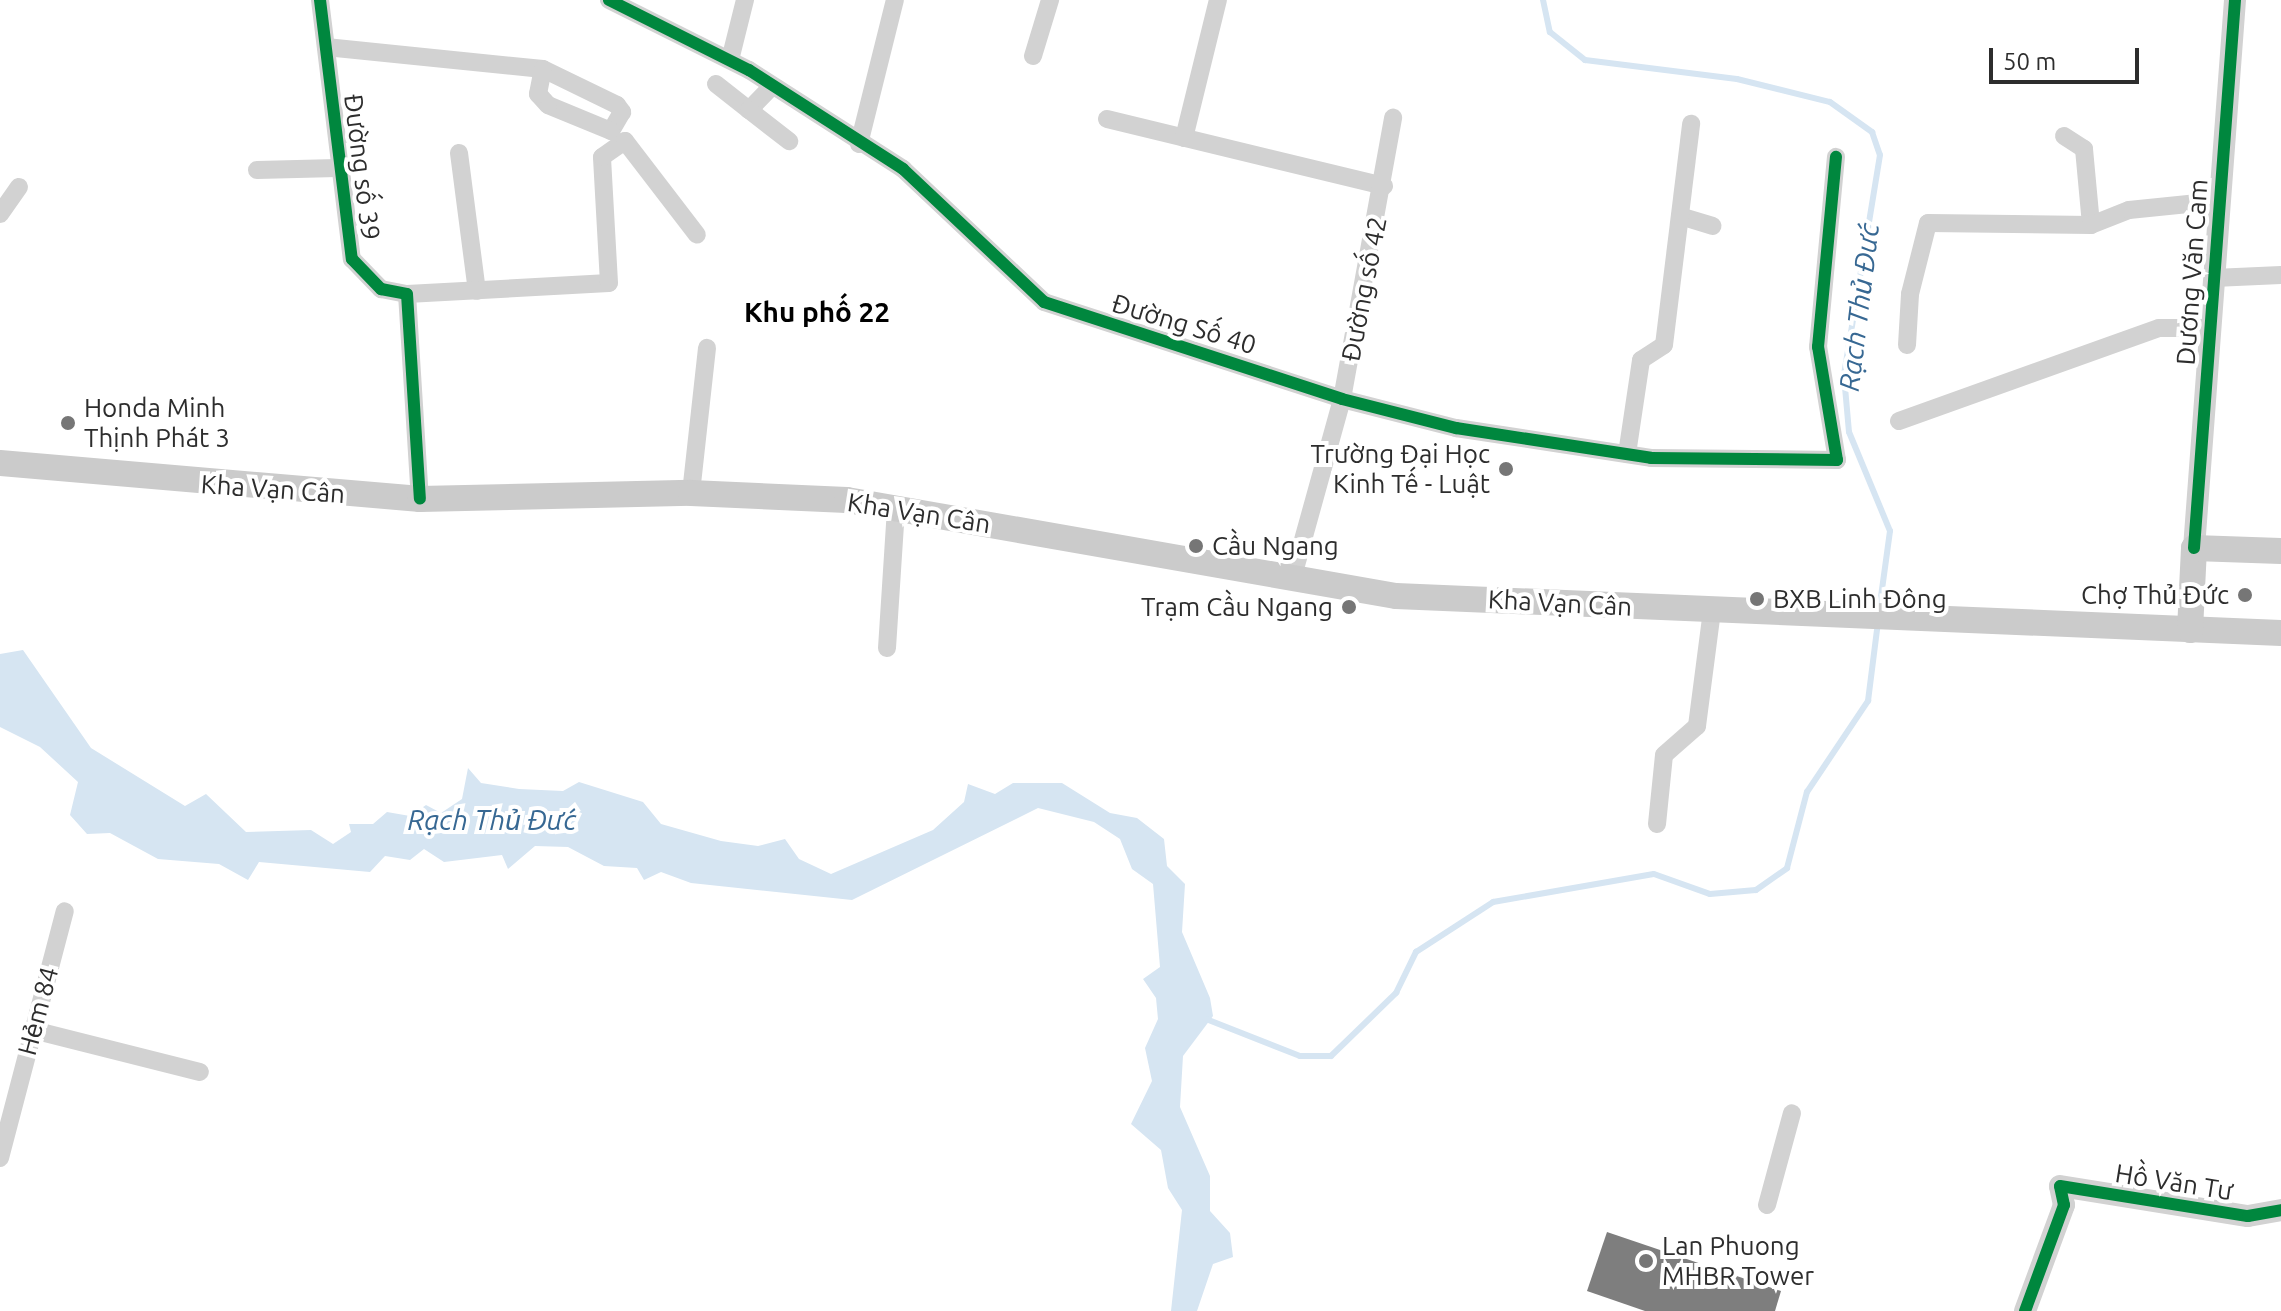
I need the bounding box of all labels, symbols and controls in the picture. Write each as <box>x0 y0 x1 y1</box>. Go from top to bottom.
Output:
scale bar <box>1993 32 2143 82</box>
text: 50 m <box>2003 48 2056 75</box>
street label: Đường số 39 <box>338 92 386 242</box>
street label: Dương Văn Cam <box>2170 178 2214 366</box>
street label: Đường số 42 <box>1335 214 1393 364</box>
water label: Rạch Thủ Đức <box>1832 221 1886 393</box>
street label: Đường Số 40 <box>1108 287 1260 361</box>
district label: Khu phố 22 <box>744 295 890 329</box>
place label: Honda Minh Thịnh Phát 3 <box>84 392 230 454</box>
marker: Honda Minh Thịnh Phát 3 <box>59 414 77 432</box>
place label: Trường Đại Học Kinh Tế - Luật <box>1310 438 1490 500</box>
marker: Trường Đại Học Kinh Tế - Luật <box>1497 460 1515 478</box>
street label: Kha Vạn Cân <box>200 468 346 510</box>
street label: Kha Vạn Cân <box>845 486 993 540</box>
place label: Cầu Ngang <box>1212 530 1339 562</box>
marker: Cầu Ngang <box>1187 537 1205 555</box>
place label: Chợ Thủ Đức <box>2081 579 2229 611</box>
place label: BXB Linh Đông <box>1773 583 1947 615</box>
street label: Kha Vạn Cân <box>1487 584 1633 622</box>
marker: Chợ Thủ Đức <box>2236 586 2254 604</box>
marker: BXB Linh Đông <box>1748 590 1766 608</box>
place label: Trạm Cầu Ngang <box>1141 591 1333 623</box>
marker: Trạm Cầu Ngang <box>1340 598 1358 616</box>
water label: Rạch Thủ Đức <box>407 803 577 837</box>
street label: Hẻm 84 <box>11 963 65 1059</box>
street label: Hồ Văn Tư <box>2113 1157 2235 1207</box>
place label: Lan Phuong MHBR Tower <box>1662 1230 1814 1292</box>
marker: Lan Phuong MHBR Tower <box>1637 1252 1655 1270</box>

